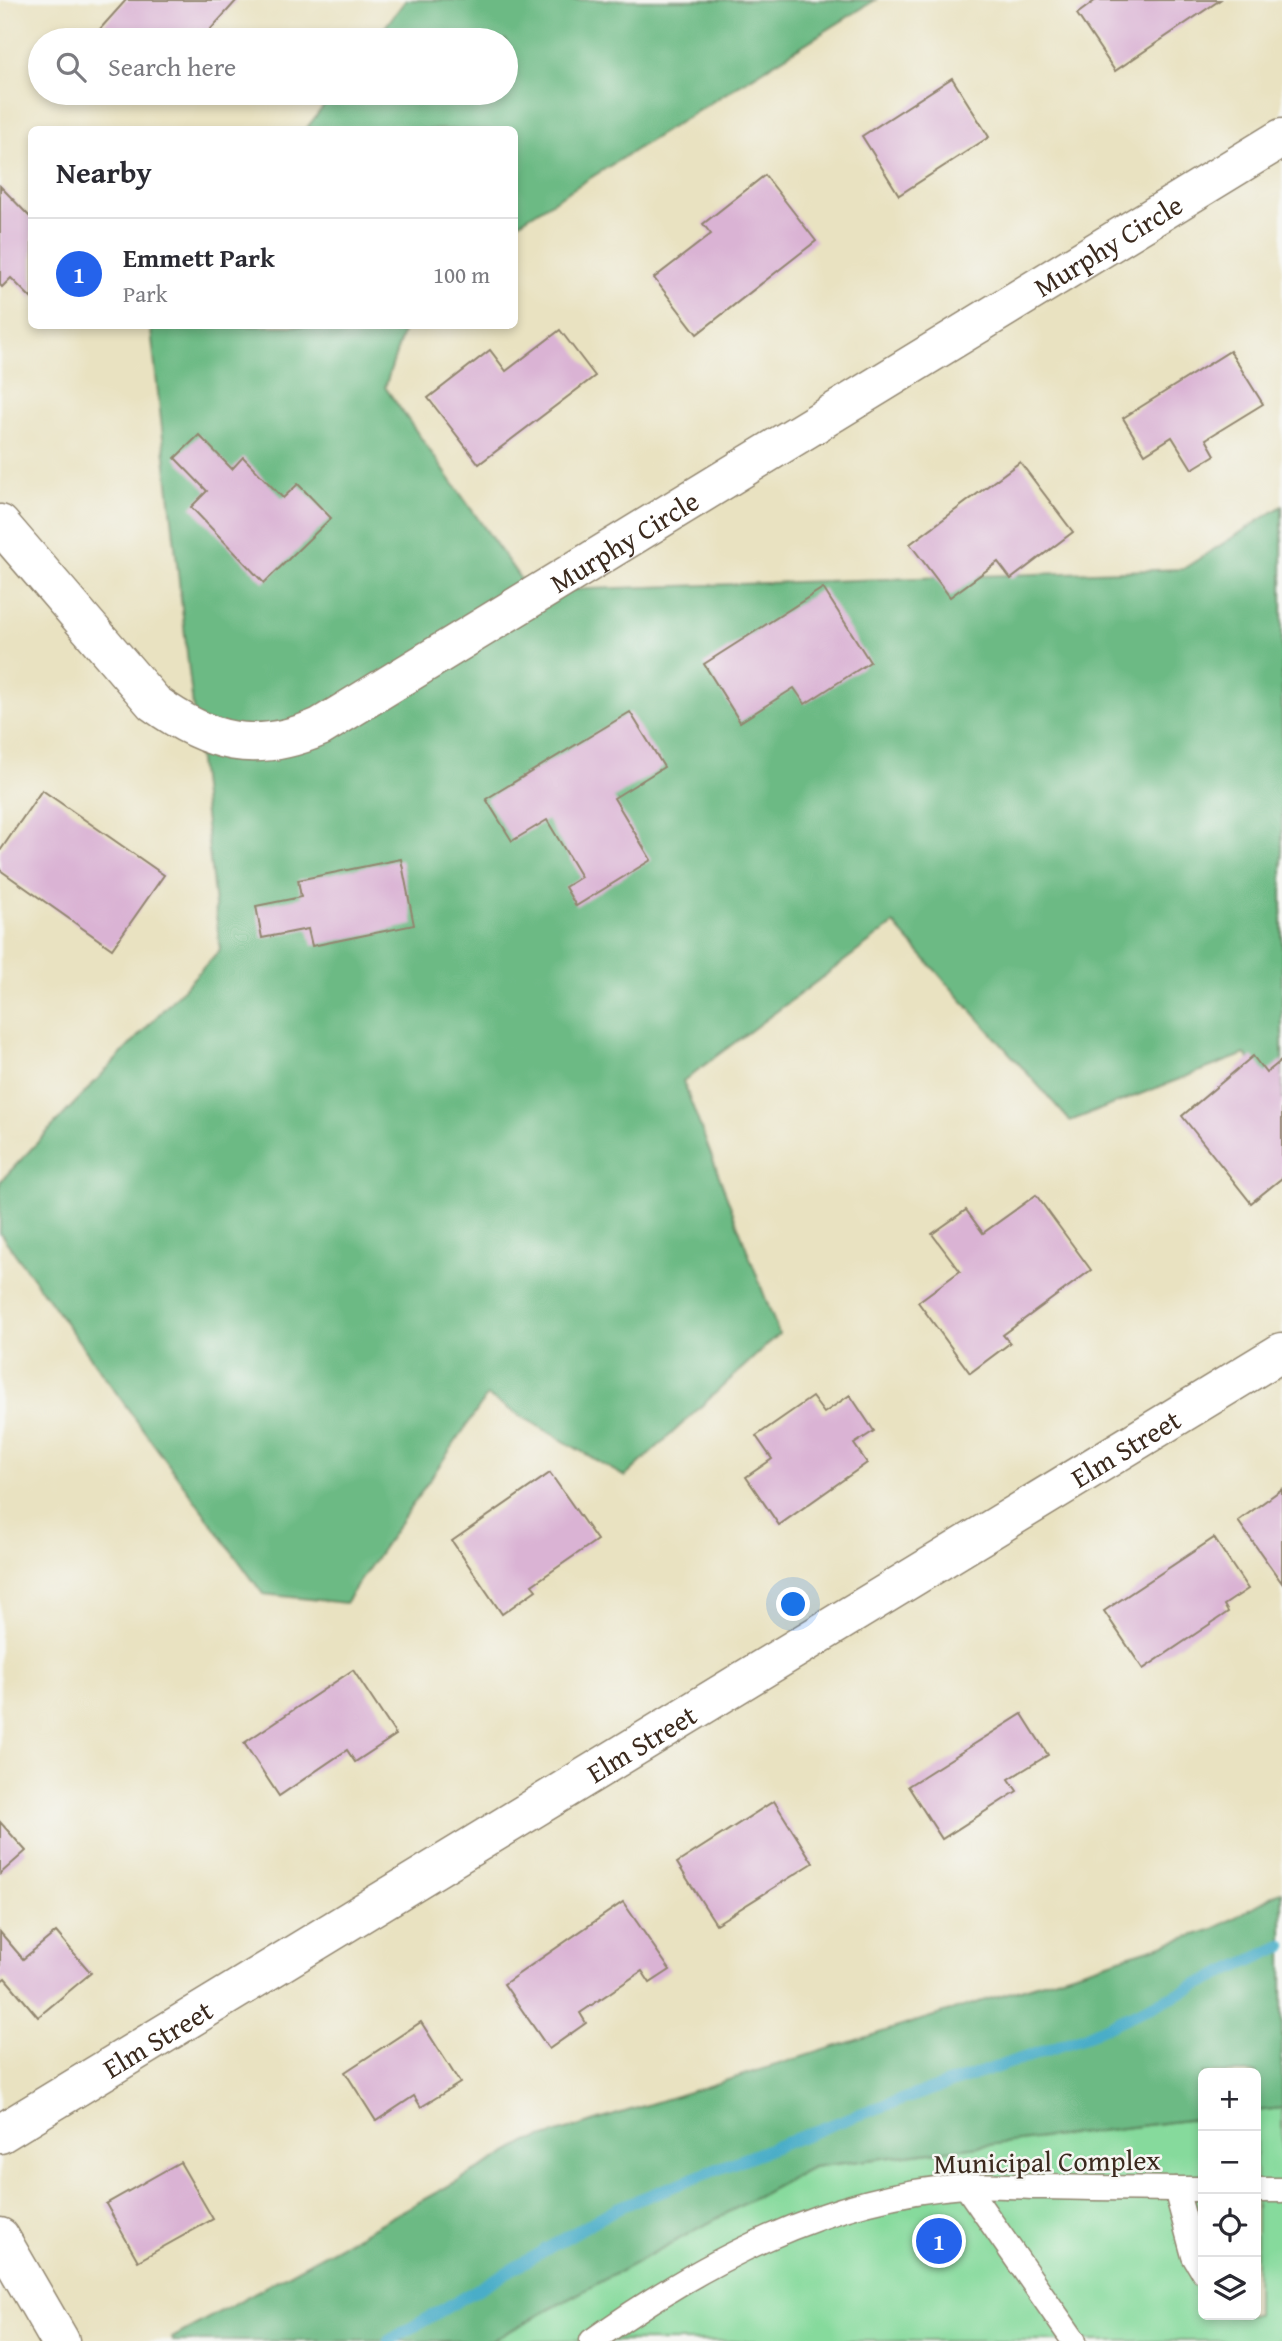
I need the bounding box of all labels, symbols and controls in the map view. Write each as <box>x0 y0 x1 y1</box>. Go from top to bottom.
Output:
search box <box>28 28 518 105</box>
text: Search here <box>108 47 236 86</box>
icon: search <box>52 48 90 86</box>
text: Nearby <box>56 150 152 194</box>
street label: Murphy Circle <box>1025 184 1190 306</box>
text: Emmett Park <box>123 238 275 277</box>
text: 1 <box>73 258 85 291</box>
text: 100 m <box>433 258 490 291</box>
text: Park <box>123 277 167 310</box>
street label: Murphy Circle <box>542 480 706 602</box>
street label: Elm Street <box>1062 1398 1188 1497</box>
your location <box>776 1587 810 1621</box>
street label: Elm Street <box>578 1694 704 1792</box>
street label: Elm Street <box>94 1989 220 2087</box>
map controls <box>1198 2068 1261 2320</box>
button: + <box>1198 2068 1261 2131</box>
button: − <box>1198 2131 1261 2194</box>
street label: Municipal Complex <box>933 2139 1161 2183</box>
button: locate <box>1198 2194 1261 2257</box>
pin: 1 <box>916 2215 962 2267</box>
button: layers <box>1198 2257 1261 2320</box>

